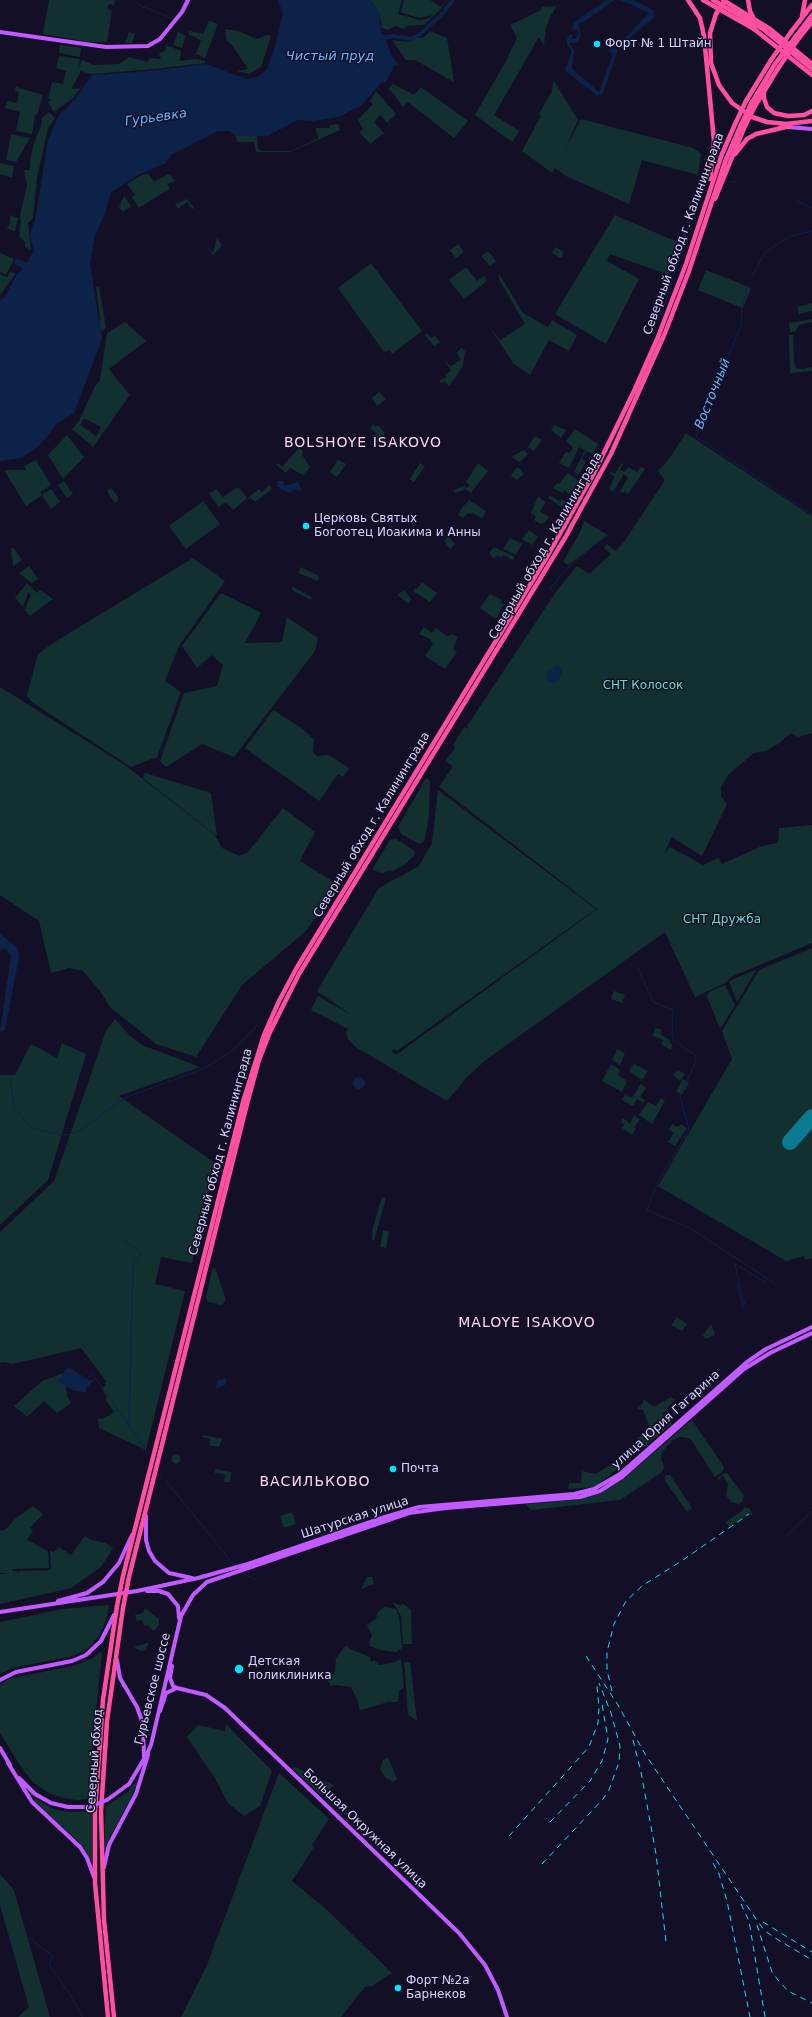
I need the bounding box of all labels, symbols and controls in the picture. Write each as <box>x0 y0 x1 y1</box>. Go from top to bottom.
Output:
place label: Форт № 1 Штайн <box>605 37 712 51</box>
marker: Форт № 1 Штайн <box>592 39 602 49</box>
water label: Чистый пруд <box>286 49 374 65</box>
water label: Гурьевка <box>124 106 188 130</box>
street label: Северный обход г. Калининграда <box>641 131 727 337</box>
water label: Восточный <box>692 357 734 431</box>
district label: BOLSHOYE ISAKOVO <box>284 435 442 451</box>
street label: Северный обход г. Калининграда <box>486 450 606 642</box>
place label: Церковь Святых Богоотец Иоакима и Анны <box>314 512 481 540</box>
marker: Церковь Святых Богоотец Иоакима и Анны <box>301 521 311 531</box>
park label: СНТ Колосок <box>603 679 683 693</box>
street label: Северный обход г. Калининграда <box>311 730 433 920</box>
park label: СНТ Дружба <box>683 913 761 927</box>
street label: Северный обход г. Калининграда <box>186 1047 256 1257</box>
district label: MALOYE ISAKOVO <box>458 1315 596 1331</box>
street label: улица Юрия Гагарина <box>609 1368 723 1472</box>
place label: Почта <box>401 1462 439 1476</box>
marker: Почта <box>388 1464 398 1474</box>
district label: ВАСИЛЬКОВО <box>259 1474 371 1490</box>
street label: Шатурская улица <box>299 1494 411 1542</box>
street label: Гурьевское шоссе <box>132 1632 174 1746</box>
place label: Детская поликлиника <box>248 1655 332 1683</box>
marker: Детская поликлиника <box>233 1663 245 1675</box>
street label: Северный обход <box>84 1708 106 1814</box>
street label: Большая Окружная улица <box>300 1766 430 1892</box>
place label: Форт №2а Барнеков <box>406 1974 470 2002</box>
marker: Форт №2а Барнеков <box>393 1983 403 1993</box>

